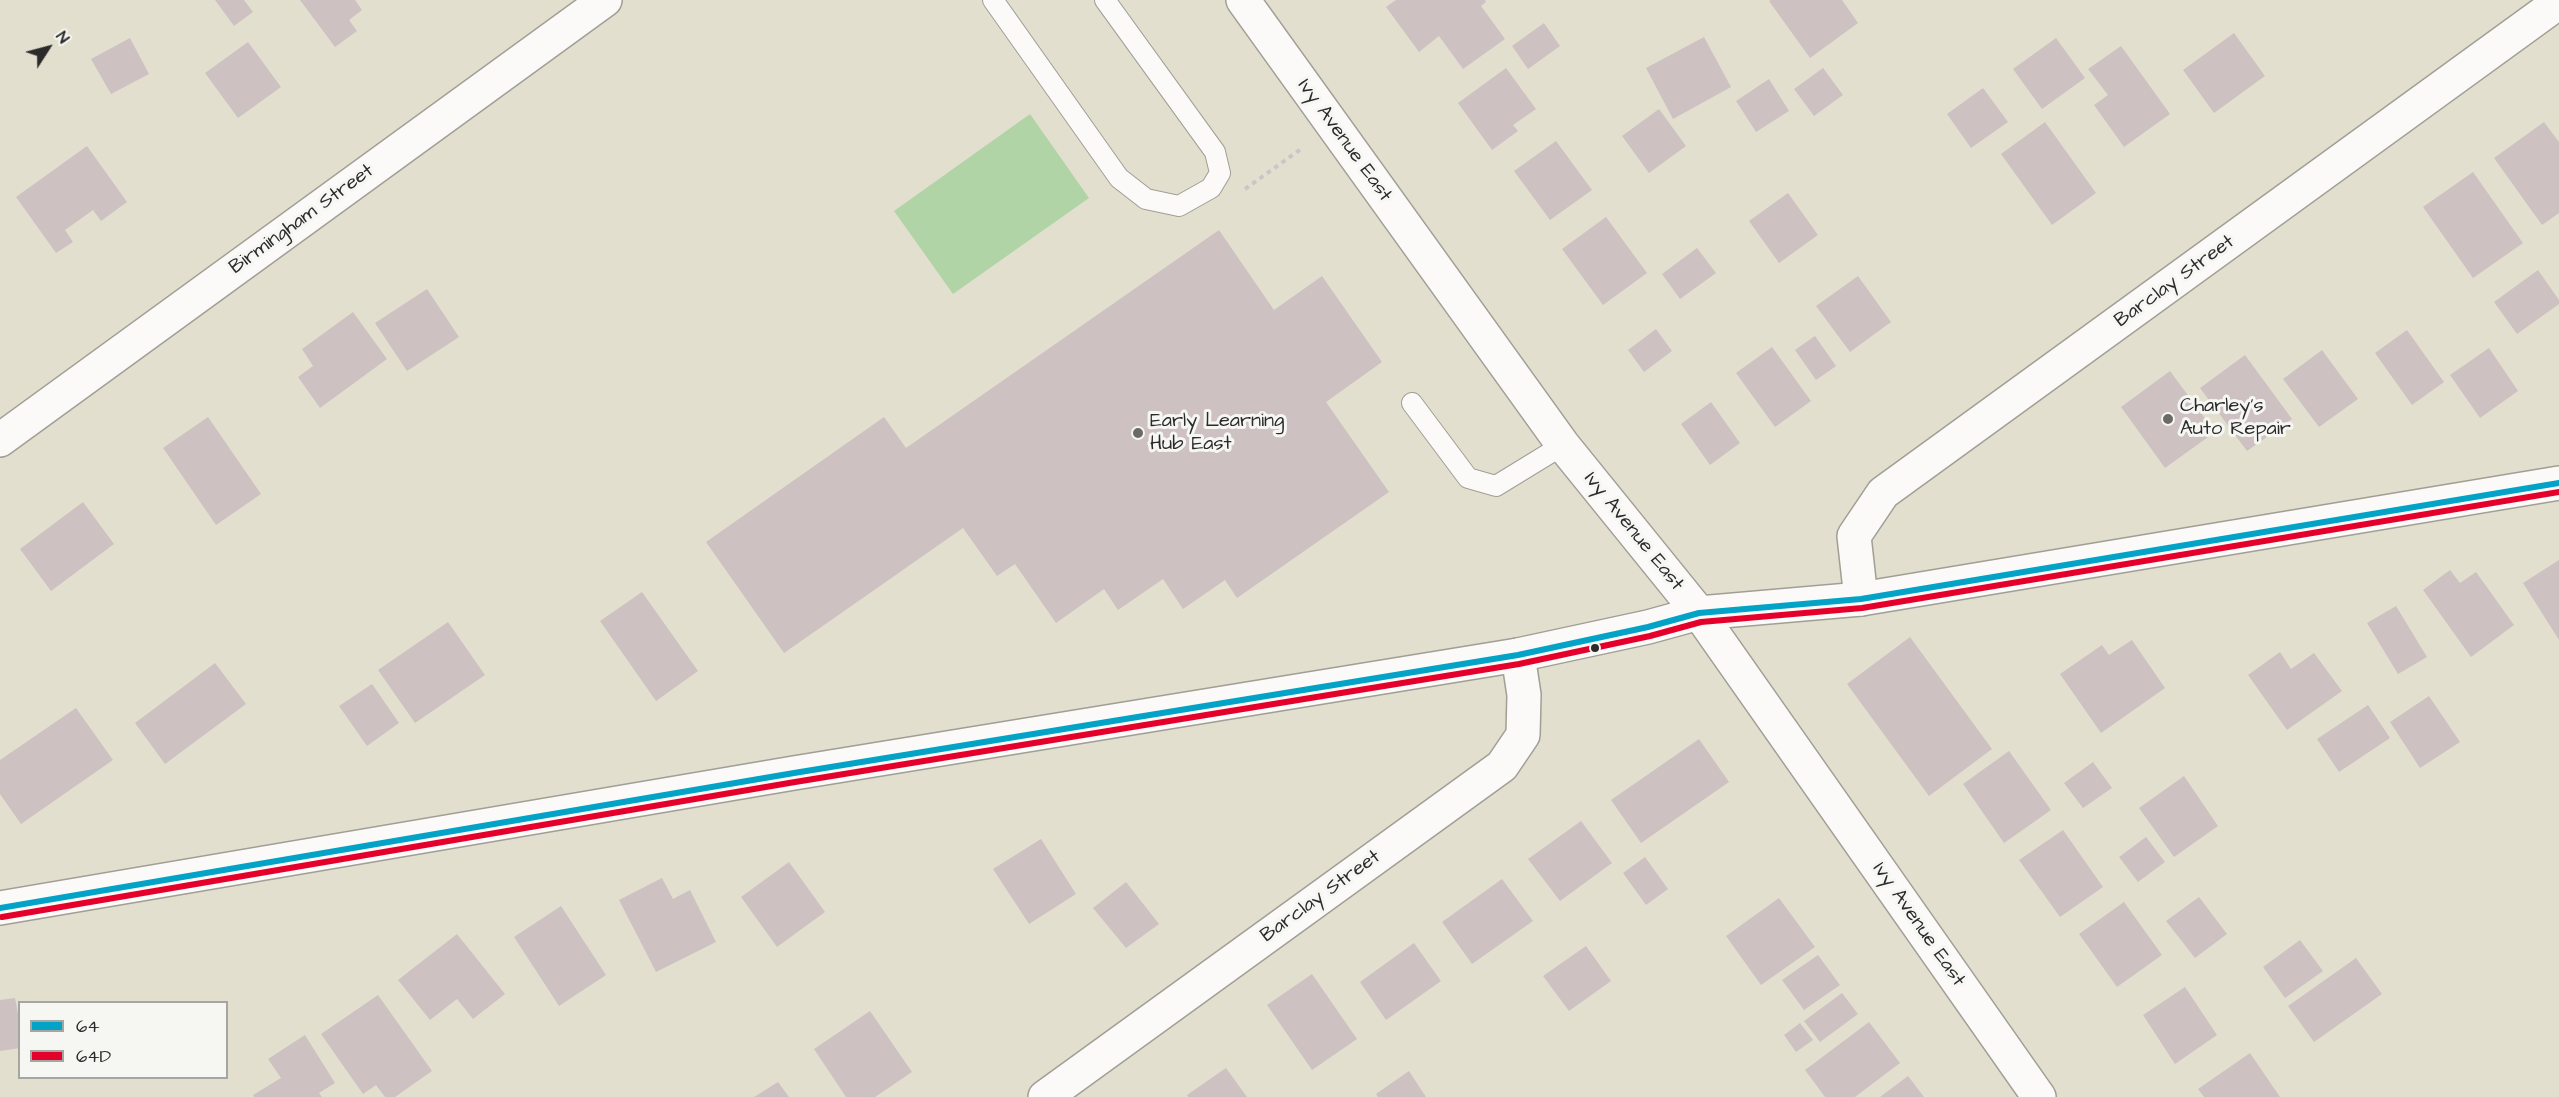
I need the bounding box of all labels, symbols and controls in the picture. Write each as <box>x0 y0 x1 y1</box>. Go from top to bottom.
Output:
north arrow <box>18 18 78 78</box>
text: N <box>51 27 74 48</box>
street label: Ivy Avenue East <box>1292 75 1396 207</box>
street label: Birmingham Street <box>225 160 379 280</box>
street label: Barclay Street <box>2110 231 2240 333</box>
place label: Charley's Auto Repair <box>2180 395 2291 442</box>
place label: Early Learning Hub East <box>1150 410 1284 457</box>
marker: Charley's Auto Repair <box>2161 412 2175 426</box>
marker: Early Learning Hub East <box>1131 426 1145 440</box>
street label: Ivy Avenue East <box>1578 468 1688 596</box>
unlabelled marker <box>1589 642 1601 654</box>
street label: Barclay Street <box>1256 846 1386 948</box>
street label: Ivy Avenue East <box>1866 859 1970 991</box>
legend <box>18 1001 228 1079</box>
text: 64 <box>76 1014 100 1039</box>
text: 64D <box>76 1044 111 1069</box>

